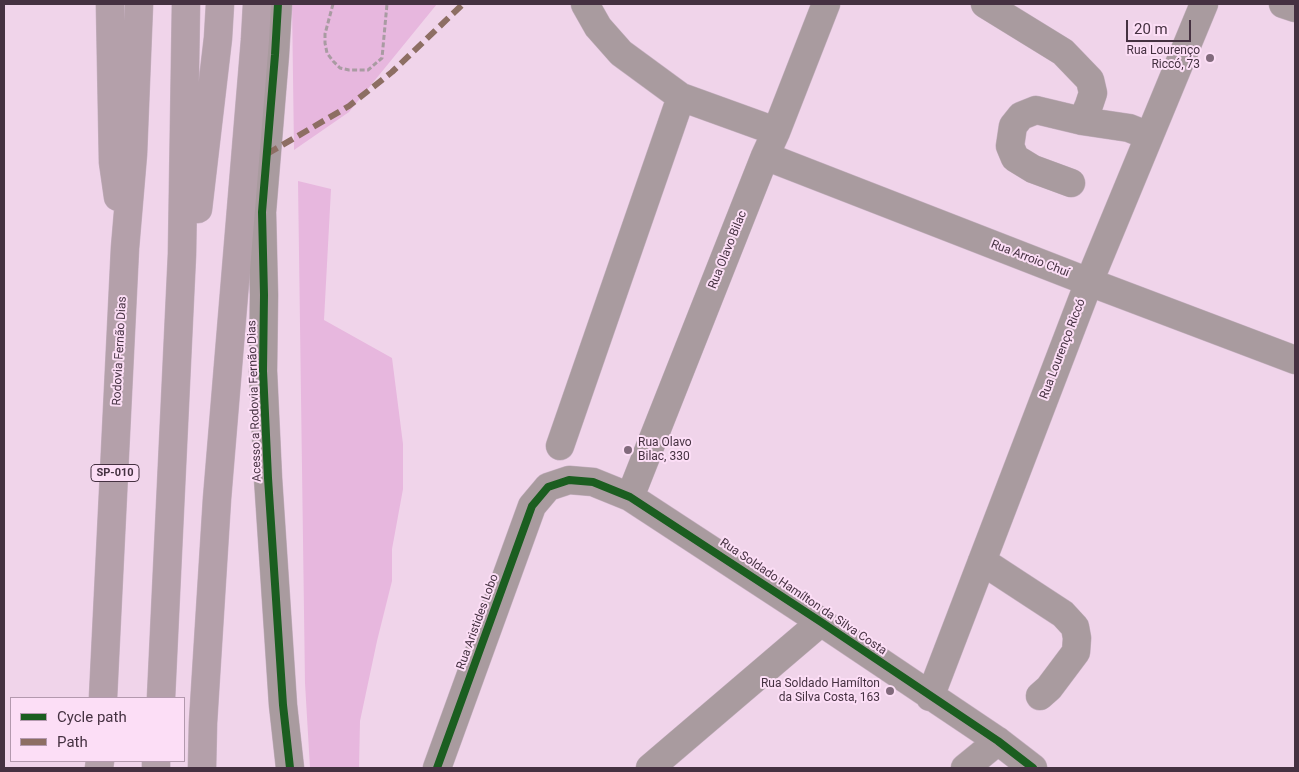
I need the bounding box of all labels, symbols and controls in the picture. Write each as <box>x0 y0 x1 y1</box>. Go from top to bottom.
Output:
scale bar <box>1129 10 1194 42</box>
text: 20 m <box>1134 20 1168 38</box>
place label: Rua Lourenço Riccó, 73 <box>1126 44 1200 72</box>
marker: Rua Lourenço Riccó, 73 <box>1204 52 1216 64</box>
street label: Rua Olavo Bilac <box>706 209 750 291</box>
street label: Rua Arroio Chuí <box>989 237 1071 281</box>
street label: Rodovia Fernão Dias <box>110 296 130 406</box>
street label: Rua Lourenço Riccó <box>1037 297 1089 401</box>
street label: Acesso a Rodovia Fernão Dias <box>245 320 265 482</box>
place label: Rua Olavo Bilac, 330 <box>638 436 692 464</box>
marker: Rua Olavo Bilac, 330 <box>622 444 634 456</box>
road number: SP-010 <box>91 464 139 482</box>
street label: Rua Soldado Hamílton da Silva Costa <box>717 536 889 658</box>
street label: Rua Aristides Lobo <box>454 572 502 672</box>
place label: Rua Soldado Hamílton da Silva Costa, 163 <box>761 677 880 705</box>
marker: Rua Soldado Hamílton da Silva Costa, 163 <box>884 685 896 697</box>
legend <box>10 697 185 762</box>
text: Cycle path <box>57 708 127 726</box>
text: Path <box>57 733 88 751</box>

